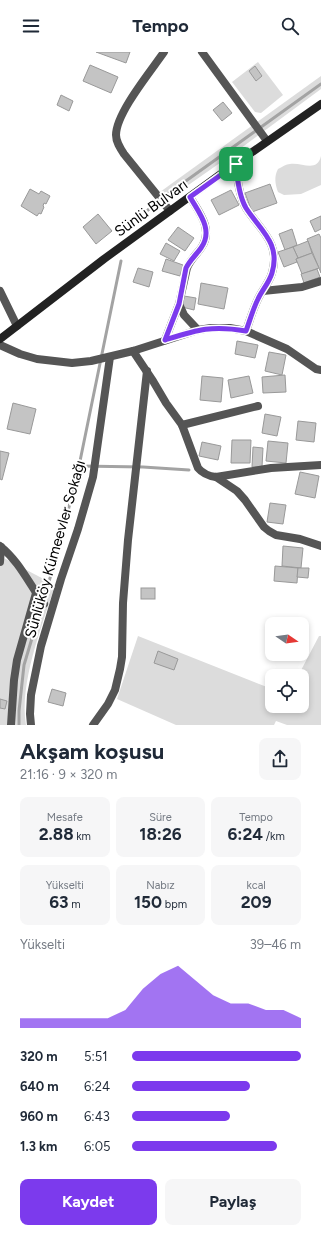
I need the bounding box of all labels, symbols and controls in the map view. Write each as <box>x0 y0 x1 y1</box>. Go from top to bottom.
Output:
icon: menu <box>20 15 42 37</box>
text: Tempo <box>132 15 189 37</box>
icon: search <box>279 15 301 37</box>
pin <box>219 147 253 181</box>
icon: arrive <box>225 153 247 175</box>
street label: Sünlü Bulvarı <box>111 175 191 241</box>
street label: Sünlüköy Kümeevler Sokağı <box>21 458 89 640</box>
north arrow <box>265 617 309 661</box>
map controls <box>265 617 309 713</box>
button: locate <box>265 669 309 713</box>
text: Akşam koşusu <box>20 738 164 765</box>
button: share <box>259 738 301 780</box>
text: 21:16 · 9 × 320 m <box>20 767 117 782</box>
text: Mesafe <box>47 811 83 824</box>
text: Süre <box>149 811 172 824</box>
text: Tempo <box>239 811 273 824</box>
text: 2.88 <box>39 824 74 844</box>
text: 18:26 <box>139 824 182 844</box>
text: 6:24 <box>228 824 263 844</box>
text: km <box>74 830 91 843</box>
text: /km <box>263 830 285 843</box>
text: Yükselti <box>46 879 84 892</box>
text: Nabız <box>146 879 175 892</box>
text: kcal <box>247 879 266 892</box>
text: 63 <box>49 892 68 912</box>
text: 150 <box>134 892 162 912</box>
text: 209 <box>241 892 272 912</box>
text: m <box>68 898 81 911</box>
text: bpm <box>162 898 187 911</box>
text: Yükselti <box>20 937 65 952</box>
text: 39–46 m <box>250 937 301 952</box>
text: 320 m <box>20 1049 58 1064</box>
text: 5:51 <box>84 1049 108 1064</box>
text: 640 m <box>20 1079 59 1094</box>
text: 6:24 <box>84 1079 110 1094</box>
text: 960 m <box>20 1109 58 1124</box>
text: 6:43 <box>84 1109 110 1124</box>
text: 1.3 km <box>20 1139 57 1154</box>
text: 6:05 <box>84 1139 110 1154</box>
button: Kaydet <box>20 1179 157 1225</box>
button: Paylaş <box>165 1179 301 1225</box>

